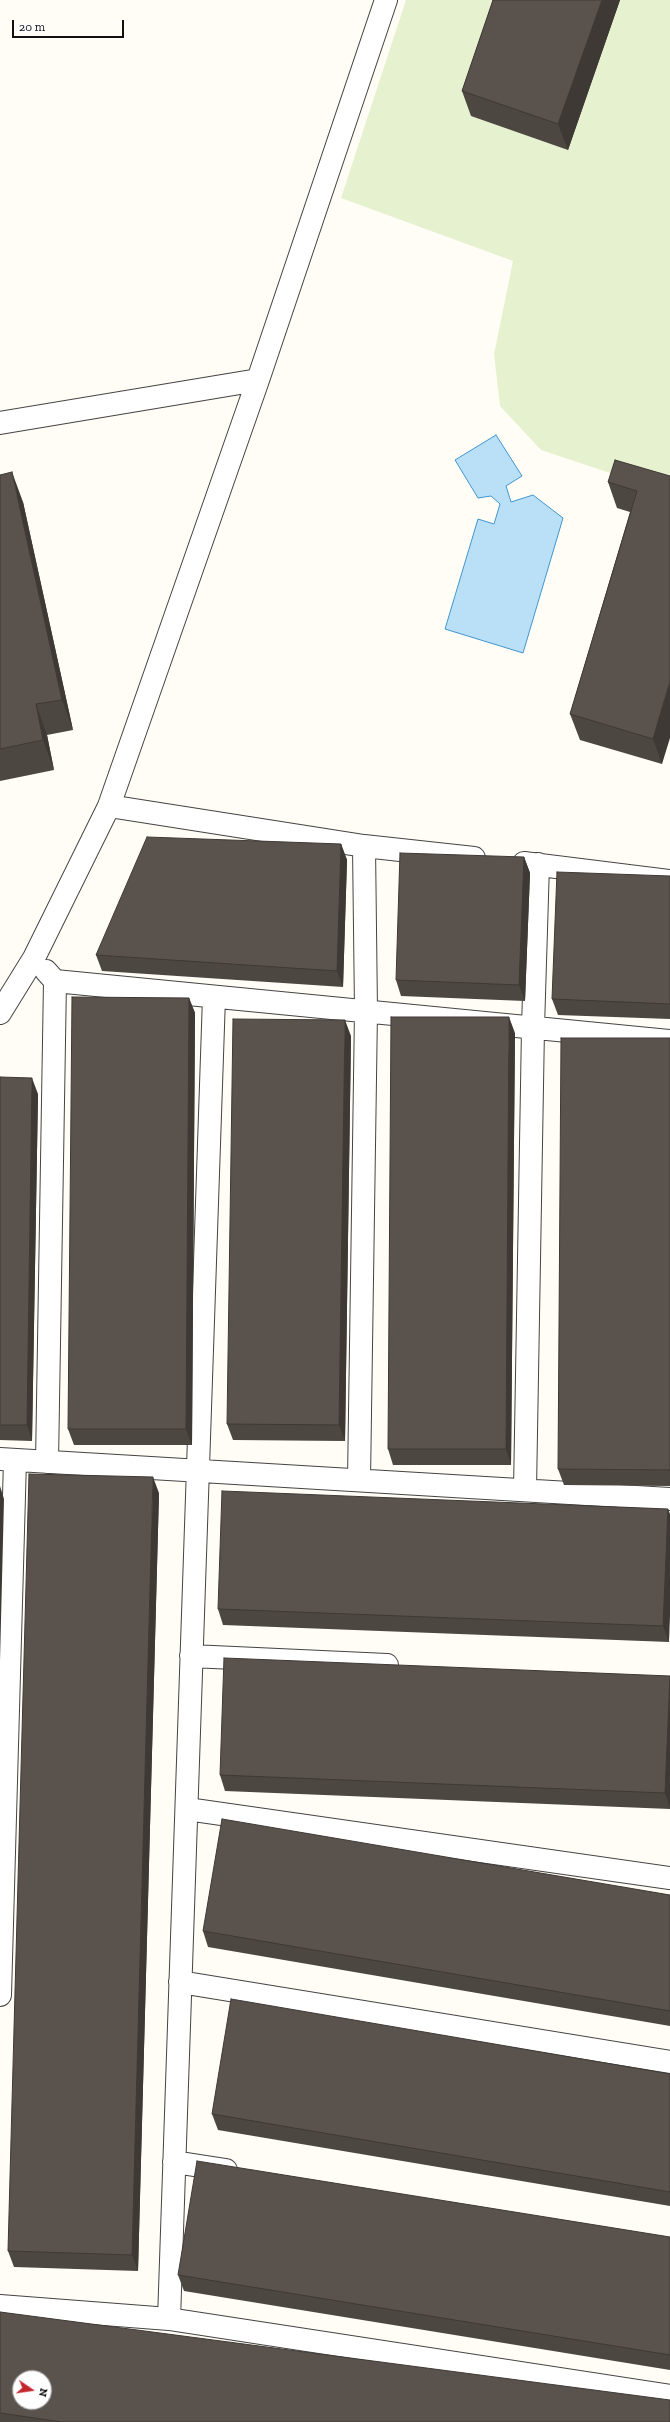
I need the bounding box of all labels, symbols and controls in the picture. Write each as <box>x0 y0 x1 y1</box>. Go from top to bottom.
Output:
scale bar <box>14 12 126 38</box>
text: 20 m <box>19 20 45 34</box>
north arrow <box>12 2370 52 2410</box>
text: N <box>36 2387 50 2398</box>

